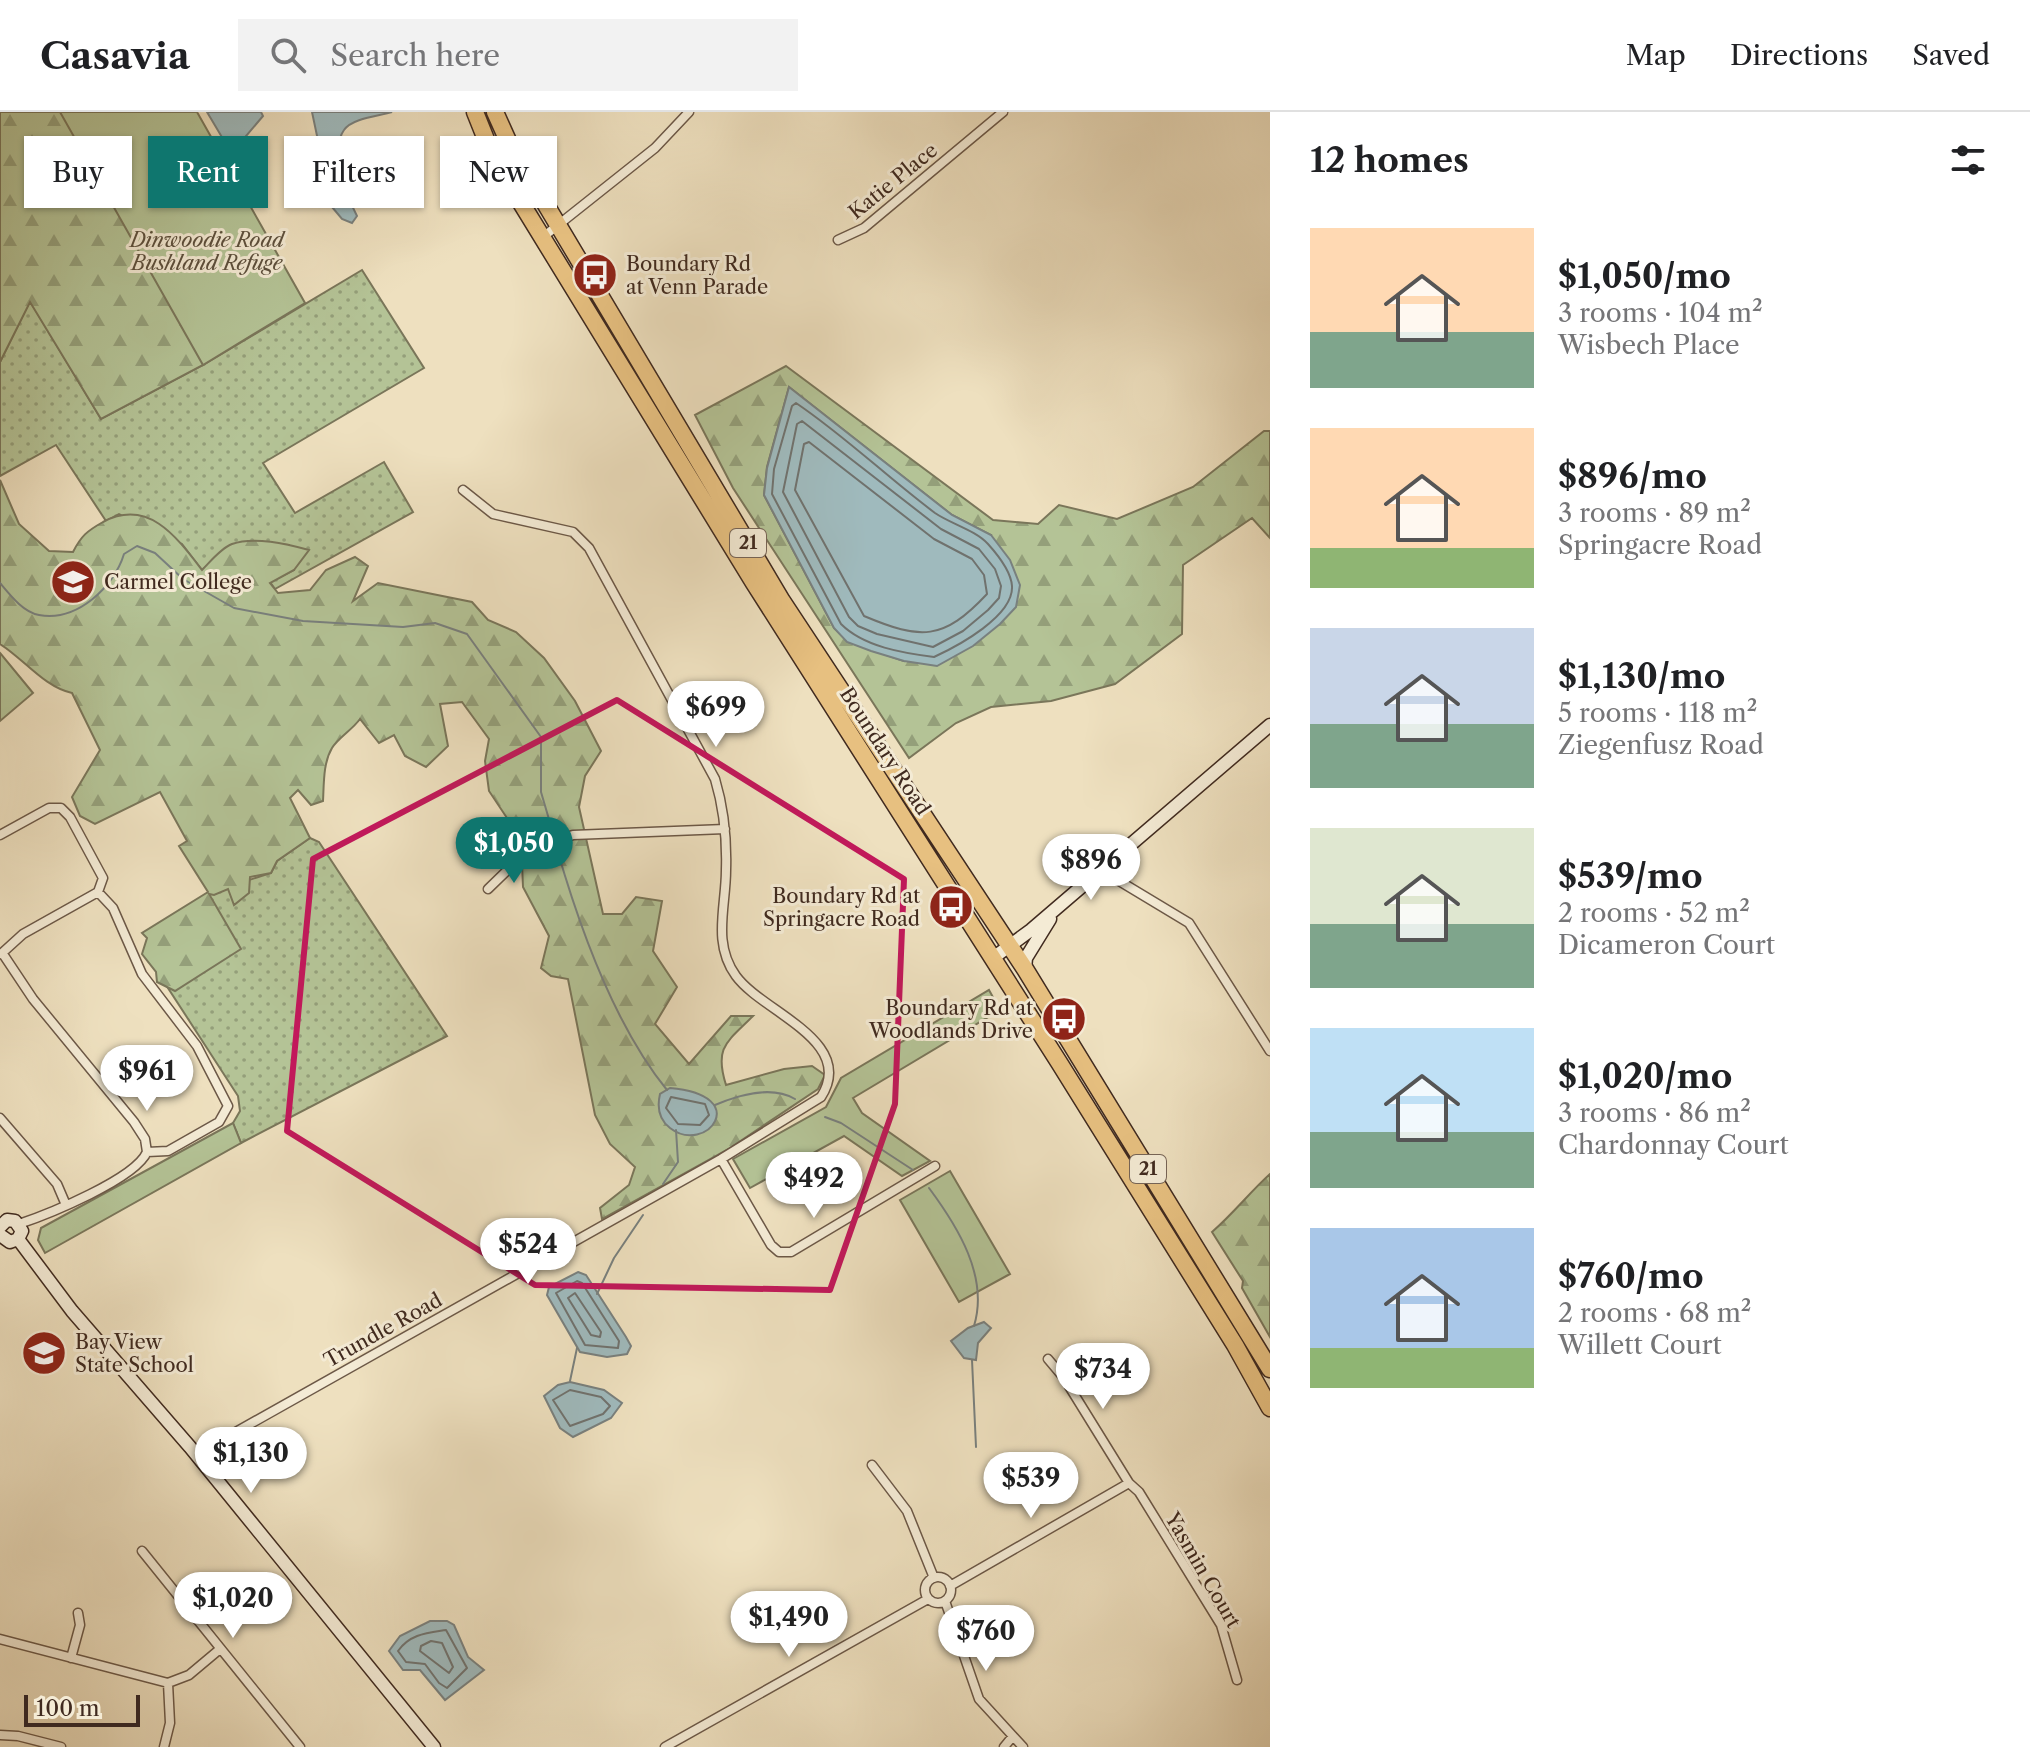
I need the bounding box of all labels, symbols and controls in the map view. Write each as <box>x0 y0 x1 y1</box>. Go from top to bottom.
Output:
search box <box>238 19 798 91</box>
text: Casavia <box>40 32 190 79</box>
icon: search <box>266 33 310 77</box>
text: Search here <box>330 37 500 74</box>
text: Map <box>1626 38 1686 72</box>
text: Directions <box>1730 38 1868 72</box>
text: Saved <box>1912 38 1990 72</box>
chip: Buy <box>24 136 132 208</box>
chip: Rent <box>148 136 268 208</box>
chip: Filters <box>284 136 424 208</box>
chip: New <box>440 136 557 208</box>
street label: Katie Place <box>844 138 942 224</box>
icon: filters <box>1946 138 1990 182</box>
text: 12 homes <box>1310 139 1469 181</box>
park label: Dinwoodie Road Bushland Refuge <box>128 228 286 275</box>
bus stop icon: Boundary Rd at Venn Parade <box>571 251 619 299</box>
place label: Boundary Rd at Venn Parade <box>626 252 768 299</box>
text: $1,050/mo <box>1558 255 1731 297</box>
icon: home <box>1374 260 1470 356</box>
text: 3 rooms · 104 m² <box>1558 297 1763 329</box>
text: Wisbech Place <box>1558 329 1740 361</box>
text: $896/mo <box>1558 455 1707 497</box>
icon: home <box>1374 460 1470 556</box>
text: 3 rooms · 89 m² <box>1558 497 1751 529</box>
road number: 21 <box>730 529 766 557</box>
text: Springacre Road <box>1558 529 1762 561</box>
school or university icon: Carmel College <box>49 558 97 606</box>
place label: Carmel College <box>104 570 252 594</box>
text: $1,130/mo <box>1558 655 1725 697</box>
icon: home <box>1374 660 1470 756</box>
pin: $699 <box>669 681 763 749</box>
street label: Boundary Road <box>835 683 935 819</box>
text: $699 <box>685 691 747 723</box>
text: 5 rooms · 118 m² <box>1558 697 1757 729</box>
text: Ziegenfusz Road <box>1558 729 1764 761</box>
pin: $1,050 <box>449 817 579 885</box>
text: $1,050 <box>474 827 554 859</box>
pin: $896 <box>1044 834 1138 902</box>
text: $896 <box>1060 844 1122 876</box>
text: $539/mo <box>1558 855 1703 897</box>
icon: home <box>1374 860 1470 956</box>
bus stop icon: Boundary Rd at Springacre Road <box>927 883 975 931</box>
place label: Boundary Rd at Springacre Road <box>763 884 920 931</box>
text: 2 rooms · 52 m² <box>1558 897 1750 929</box>
text: Dicameron Court <box>1558 929 1775 961</box>
bus stop icon: Boundary Rd at Woodlands Drive <box>1040 995 1088 1043</box>
place label: Boundary Rd at Woodlands Drive <box>868 996 1033 1043</box>
pin: $961 <box>100 1045 194 1113</box>
text: $961 <box>118 1055 176 1087</box>
text: $1,020/mo <box>1558 1055 1732 1097</box>
icon: home <box>1374 1060 1470 1156</box>
text: 3 rooms · 86 m² <box>1558 1097 1751 1129</box>
text: Chardonnay Court <box>1558 1129 1789 1161</box>
pin: $492 <box>767 1152 861 1220</box>
road number: 21 <box>1130 1155 1166 1183</box>
text: $492 <box>784 1162 844 1194</box>
pin: $524 <box>481 1218 575 1286</box>
text: $524 <box>498 1228 558 1260</box>
text: $760/mo <box>1558 1255 1704 1297</box>
icon: home <box>1374 1260 1470 1356</box>
street label: Trundle Road <box>320 1288 446 1372</box>
text: 2 rooms · 68 m² <box>1558 1297 1751 1329</box>
school or university icon: Bay View State School <box>20 1329 68 1377</box>
text: Willett Court <box>1558 1329 1722 1361</box>
place label: Bay View State School <box>75 1330 194 1377</box>
pin: $734 <box>1056 1343 1150 1411</box>
text: $734 <box>1074 1353 1132 1385</box>
pin: $1,130 <box>186 1427 316 1495</box>
text: $1,130 <box>213 1437 289 1469</box>
pin: $539 <box>984 1452 1078 1520</box>
text: $539 <box>1001 1462 1061 1494</box>
street label: Yasmin Court <box>1160 1507 1246 1632</box>
pin: $1,020 <box>168 1572 298 1640</box>
text: $1,020 <box>192 1582 274 1614</box>
pin: $1,490 <box>724 1591 854 1659</box>
text: $1,490 <box>749 1601 829 1633</box>
pin: $760 <box>939 1605 1033 1673</box>
text: $760 <box>956 1615 1016 1647</box>
scale bar <box>24 1691 140 1727</box>
text: 100 m <box>36 1695 99 1722</box>

